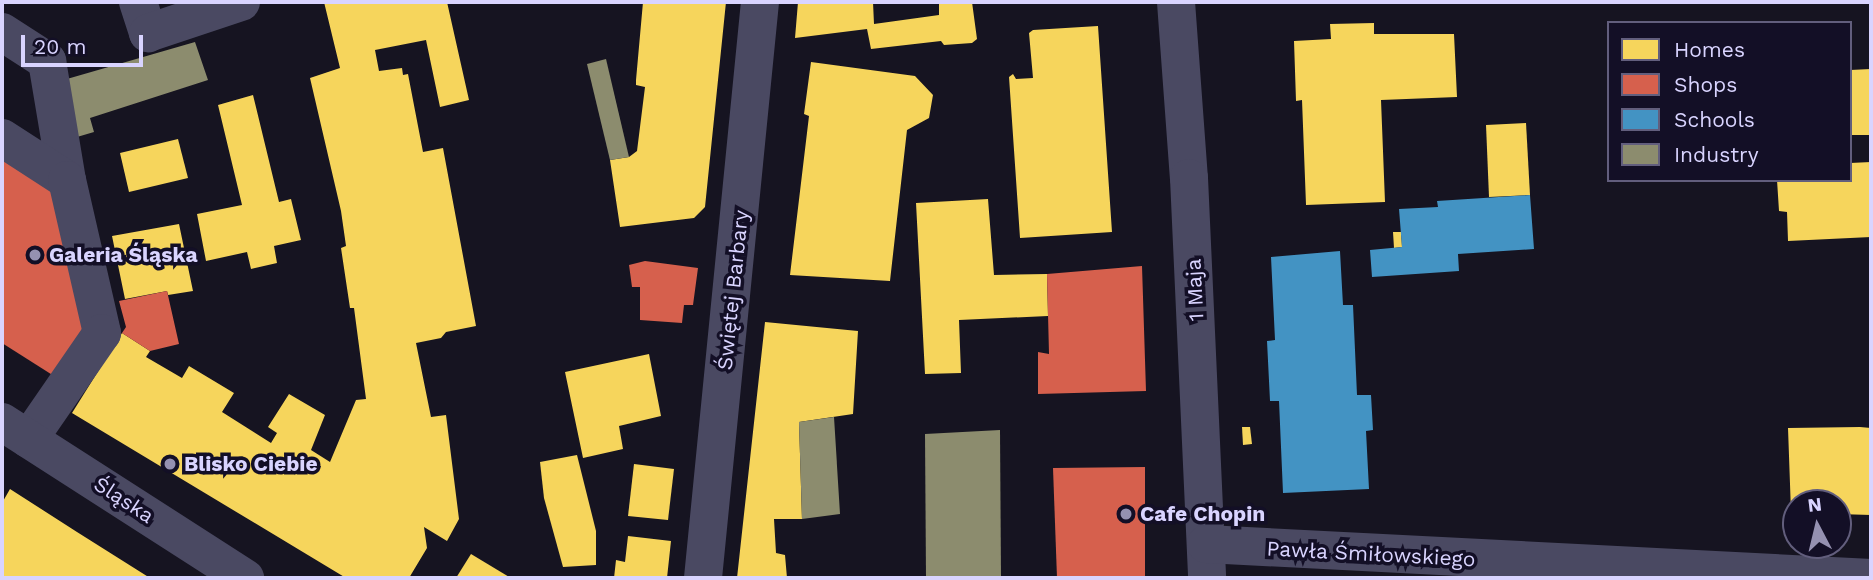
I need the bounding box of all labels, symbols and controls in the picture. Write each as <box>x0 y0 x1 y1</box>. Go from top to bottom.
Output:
scale bar <box>24 21 147 65</box>
legend <box>1607 21 1852 182</box>
text: 20 m <box>34 34 86 59</box>
text: Homes <box>1674 37 1745 62</box>
text: Shops <box>1674 72 1737 97</box>
text: Schools <box>1674 107 1755 132</box>
text: Industry <box>1674 142 1759 167</box>
street label: Świętej Barbary <box>712 209 754 371</box>
place label: Galeria Śląska <box>49 242 198 268</box>
marker: Galeria Śląska <box>27 247 43 263</box>
street label: 1 Maja <box>1181 258 1209 322</box>
place label: Blisko Ciebie <box>184 451 318 477</box>
marker: Blisko Ciebie <box>162 456 178 472</box>
street label: Śląska <box>89 471 159 529</box>
north arrow <box>1782 489 1852 559</box>
text: N <box>1806 492 1823 517</box>
place label: Cafe Chopin <box>1140 501 1265 527</box>
marker: Cafe Chopin <box>1118 506 1134 522</box>
street label: Pawła Śmiłowskiego <box>1266 536 1476 572</box>

